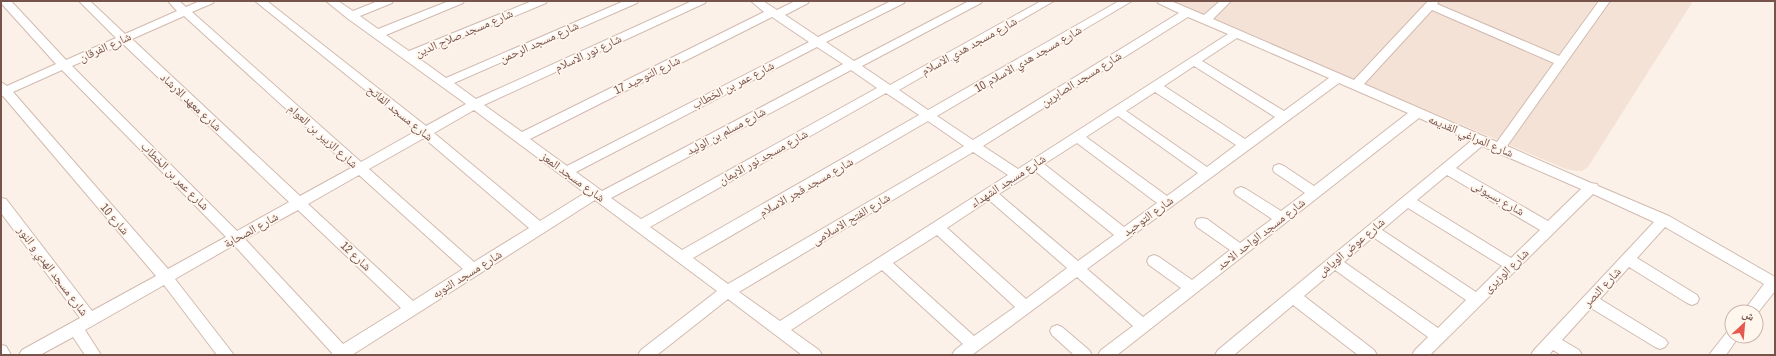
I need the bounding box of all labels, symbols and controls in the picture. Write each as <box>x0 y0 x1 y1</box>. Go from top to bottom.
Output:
street label: شارع مسجد صلاح الدين <box>413 5 515 61</box>
street label: شارع مسجد هدي الاسلام <box>918 13 1021 81</box>
street label: شارع مسجد الرحمن <box>497 17 581 67</box>
street label: شارع مسجد هدي الاسلام 10 <box>972 22 1086 98</box>
street label: شارع الفرقان <box>76 28 134 66</box>
street label: شارع نور الاسلام <box>552 30 624 75</box>
street label: شارع مسجد الصابرين <box>1038 48 1125 110</box>
street label: شارع التوحيد 17 <box>611 52 683 98</box>
street label: شارع عمر بن الخطاب <box>689 57 777 113</box>
street label: شارع معهد الارشاد <box>157 69 225 135</box>
street label: شارع مسجد الفاتح <box>364 81 436 145</box>
street label: شارع الزبير بن العوام <box>285 100 361 172</box>
street label: شارع مسلم بن الوليد <box>684 103 769 159</box>
street label: شارع المراغي القديمه <box>1425 111 1516 163</box>
street label: شارع مسجد نور الايمان <box>715 126 811 188</box>
street label: شارع عمر بن الخطاب <box>137 138 213 214</box>
street label: شارع مسجد المعز <box>537 148 608 206</box>
street label: شارع مسجد الشهداء <box>967 151 1049 211</box>
street label: شارع مسجد فجر الاسلام <box>756 153 856 220</box>
street label: شارع بسيونى <box>1469 176 1527 220</box>
street label: شارع الفتح الاسلامى <box>809 189 893 249</box>
street label: شارع التوحيد <box>1120 192 1176 240</box>
street label: شارع مسجد الواحد الاحد <box>1214 194 1308 273</box>
street label: شارع 10 <box>97 200 133 238</box>
street label: شارع الصحابة <box>221 208 281 252</box>
street label: شارع عوض الوياش <box>1314 214 1388 280</box>
street label: شارع مسجد الهدي و النور <box>12 222 92 321</box>
street label: شارع 12 <box>337 238 375 274</box>
street label: شارع الوزيرى <box>1480 245 1532 297</box>
street label: شارع مسجد التوبه <box>429 246 505 302</box>
street label: شارع النصر <box>1579 264 1625 311</box>
north arrow <box>1724 304 1764 344</box>
text: ش <box>1740 306 1757 325</box>

